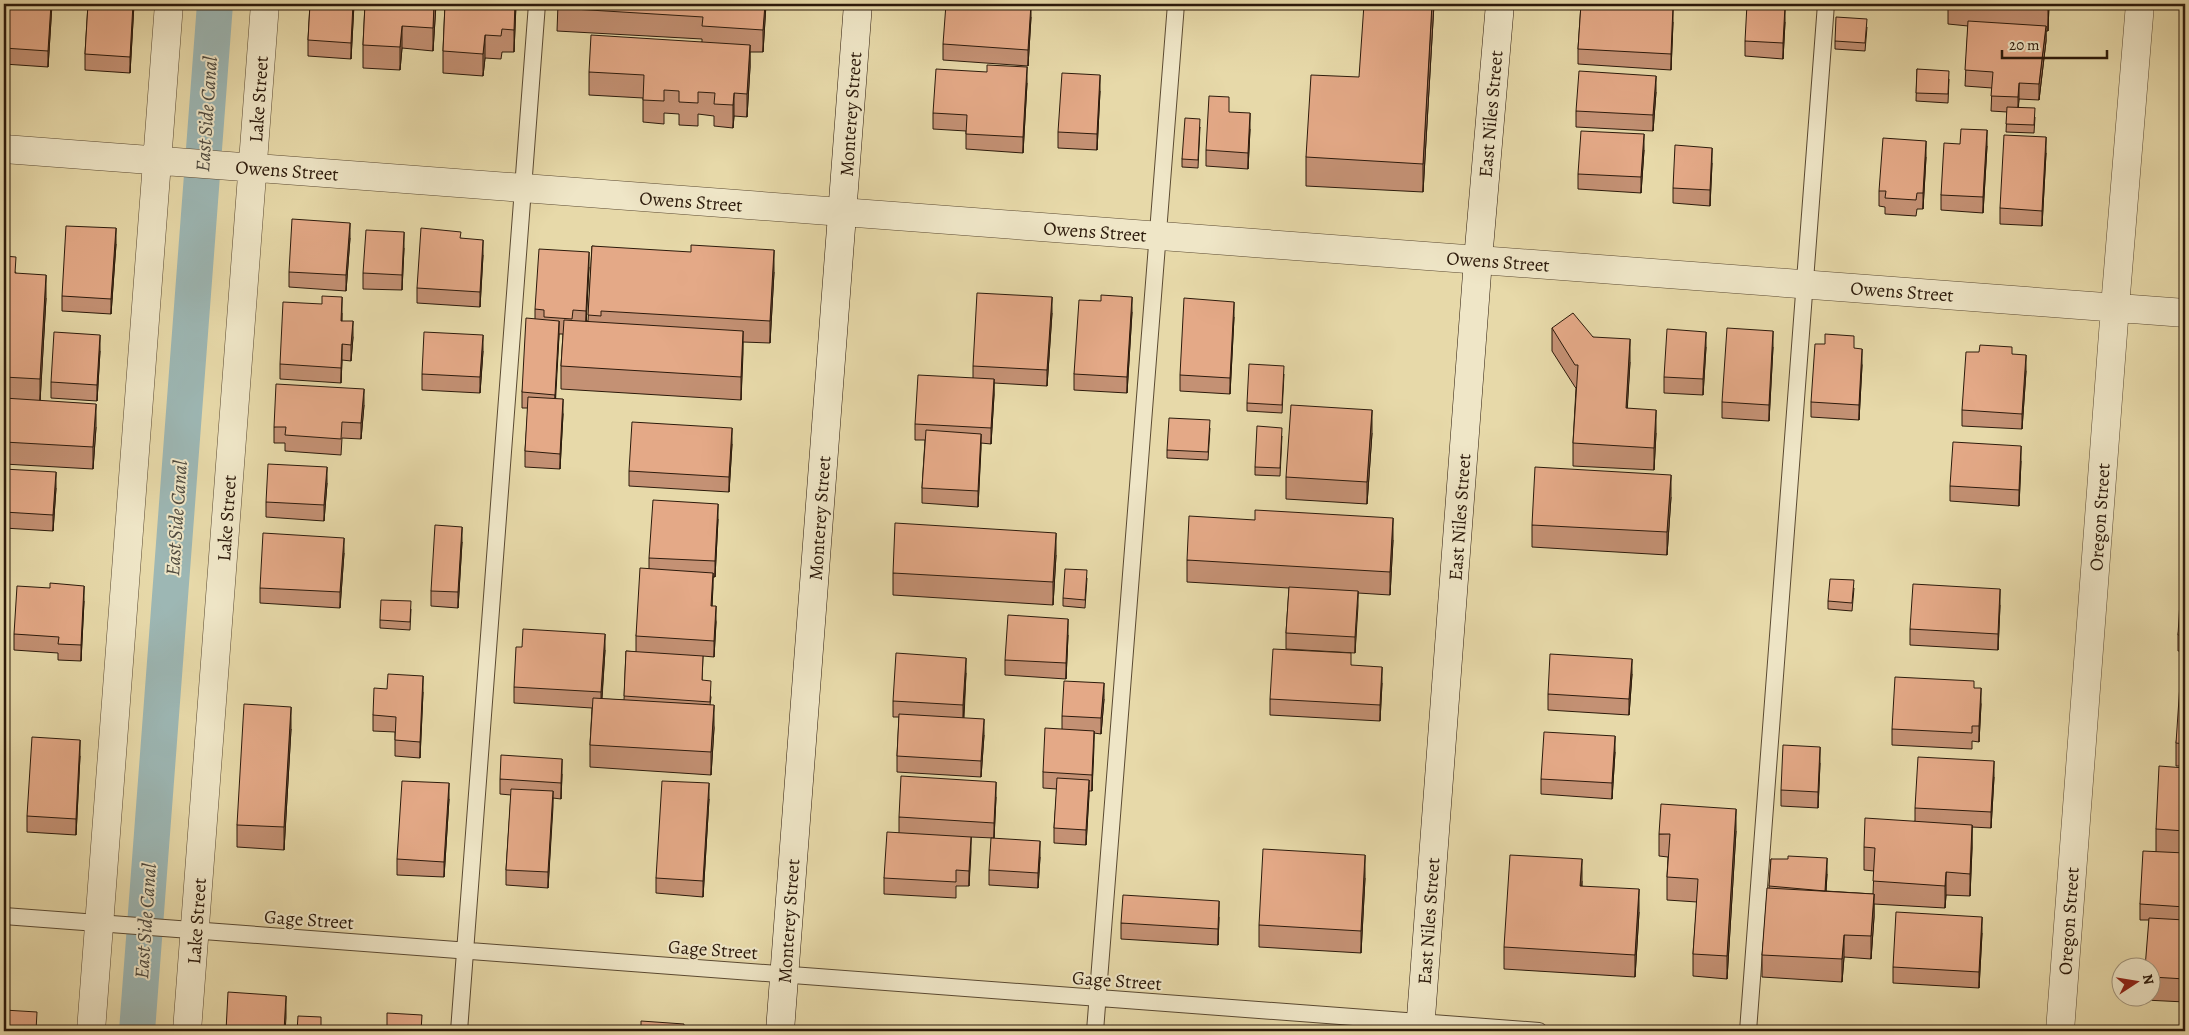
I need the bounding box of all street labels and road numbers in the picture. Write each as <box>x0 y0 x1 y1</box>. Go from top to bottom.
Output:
street label: East Niles Street <box>1472 49 1510 179</box>
street label: Monterey Street <box>834 51 868 177</box>
street label: Lake Street <box>243 55 275 143</box>
street label: Owens Street <box>234 154 339 188</box>
street label: Owens Street <box>638 185 743 219</box>
street label: Owens Street <box>1042 215 1147 249</box>
street label: Owens Street <box>1445 245 1550 279</box>
street label: Owens Street <box>1849 275 1954 309</box>
street label: East Niles Street <box>1443 453 1477 582</box>
street label: Monterey Street <box>803 455 837 581</box>
street label: Oregon Street <box>2083 462 2117 572</box>
street label: Lake Street <box>211 474 243 562</box>
street label: East Niles Street <box>1412 857 1446 986</box>
street label: Monterey Street <box>772 858 806 984</box>
street label: Oregon Street <box>2052 866 2086 976</box>
street label: Lake Street <box>181 877 213 965</box>
street label: Gage Street <box>263 904 355 936</box>
street label: Gage Street <box>667 934 759 966</box>
street label: Gage Street <box>1071 965 1163 997</box>

